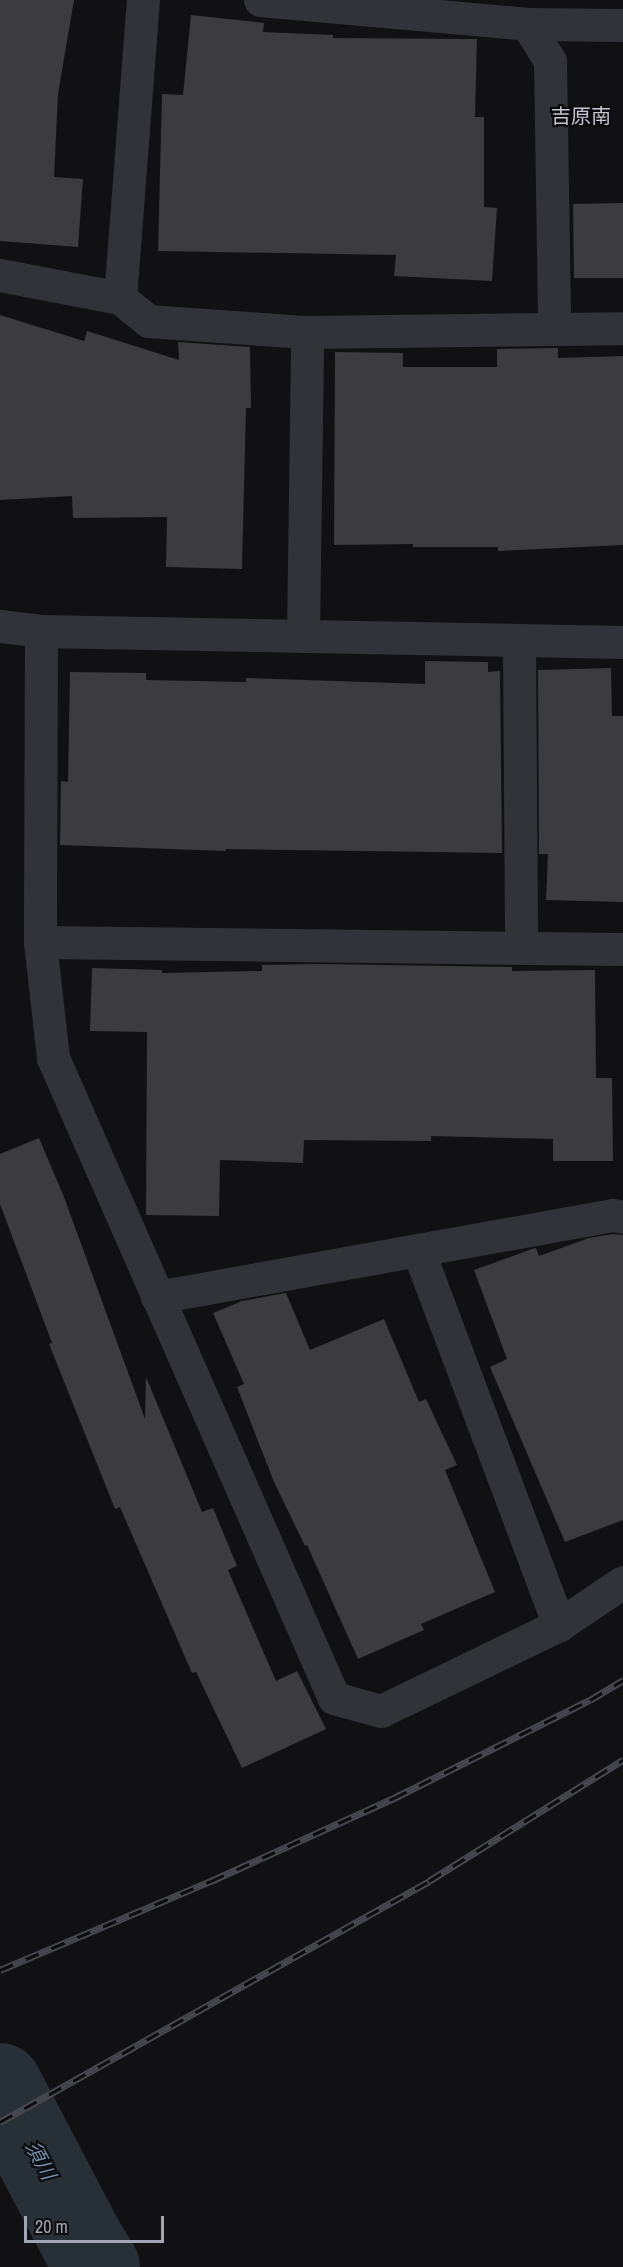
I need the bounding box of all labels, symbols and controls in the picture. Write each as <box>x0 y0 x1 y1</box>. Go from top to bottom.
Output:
district label: 吉原南 <box>551 103 611 127</box>
water label: 須川 <box>21 2137 61 2183</box>
scale bar <box>27 2204 166 2242</box>
text: 20 m <box>35 2214 68 2239</box>

